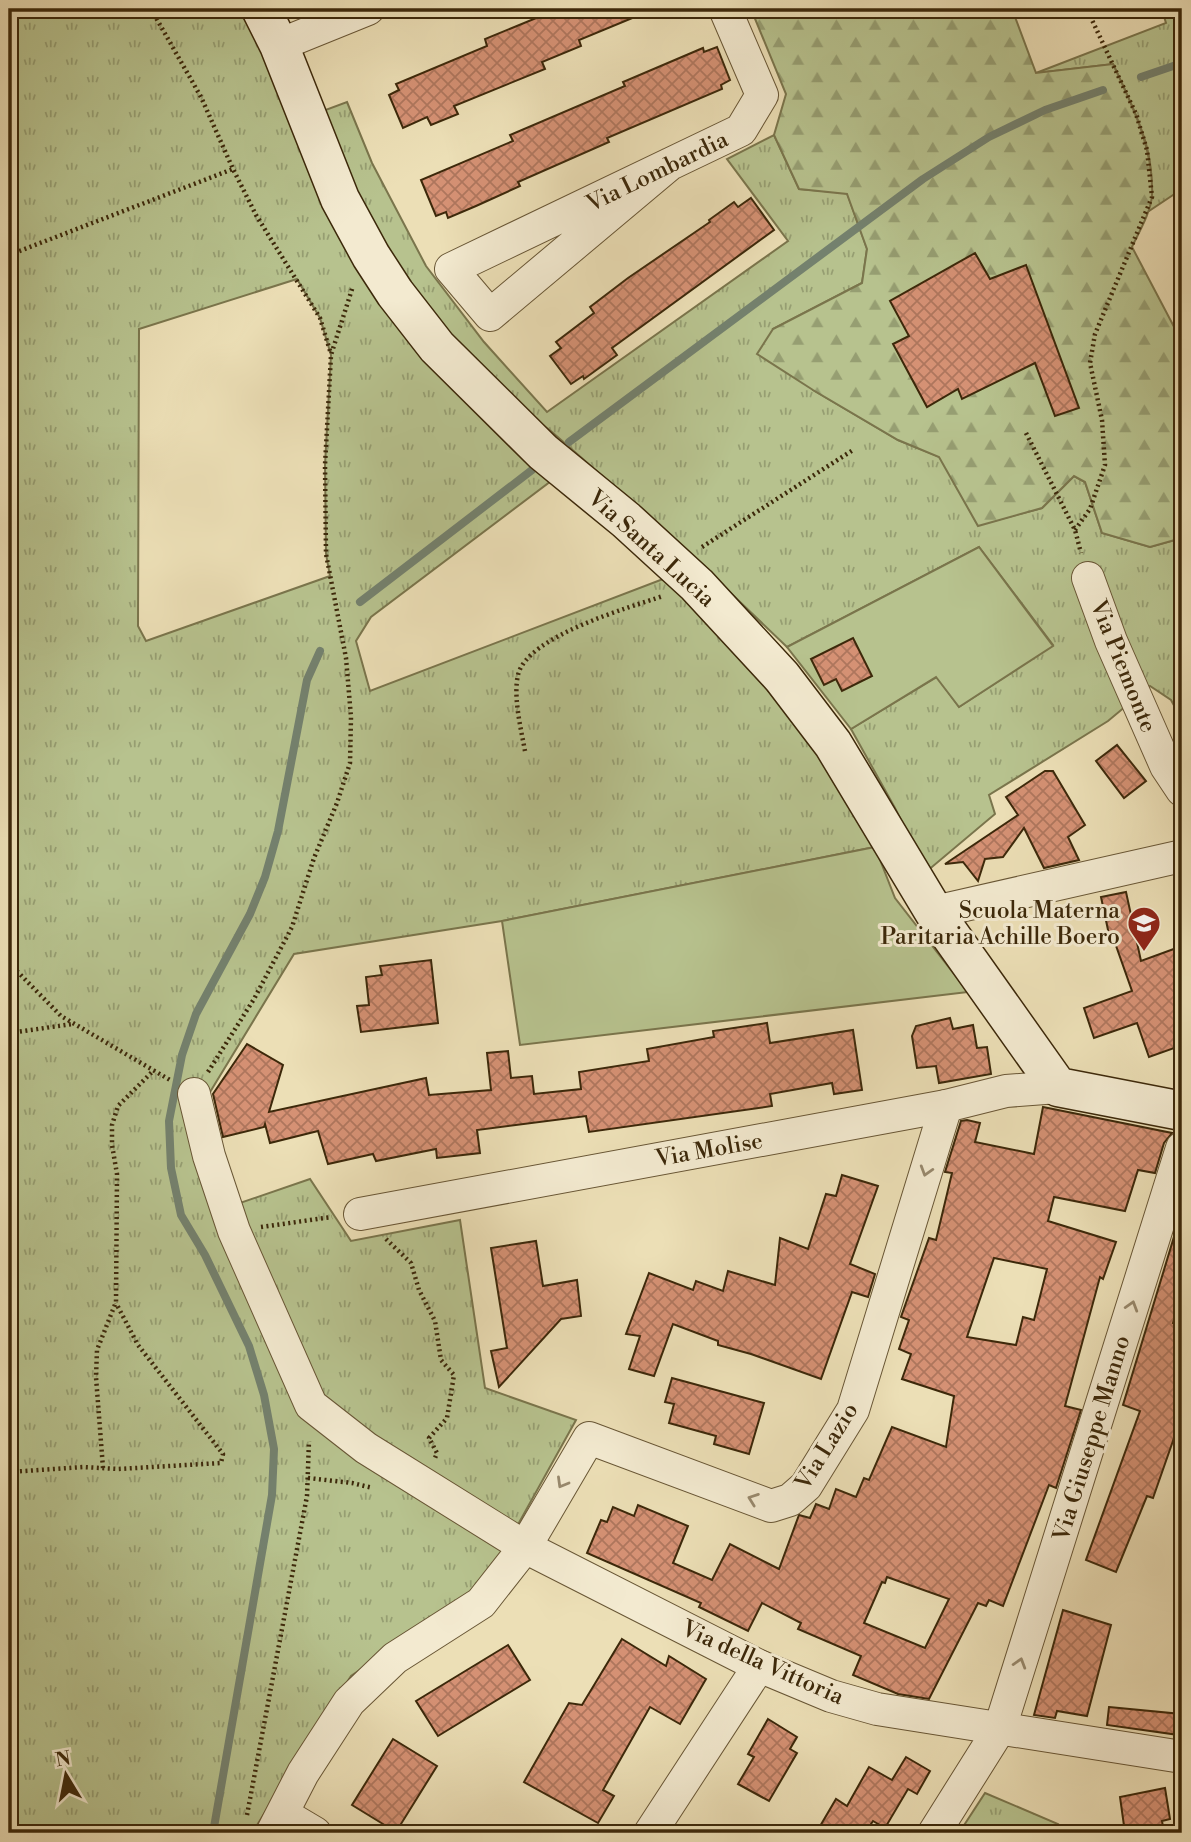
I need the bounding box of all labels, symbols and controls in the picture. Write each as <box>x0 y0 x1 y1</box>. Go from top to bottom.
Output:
street label: Via Lombardia <box>581 125 733 219</box>
street label: Via Santa Lucia <box>581 484 721 613</box>
street label: Via Piemonte <box>1083 595 1162 737</box>
place label: Scuola Materna Paritaria Achille Boero <box>880 897 1120 951</box>
school or university icon: Scuola Materna Paritaria Achille Boero <box>1125 904 1163 953</box>
street label: Via Molise <box>652 1127 765 1173</box>
one-way arrow <box>920 1164 934 1177</box>
one-way arrow <box>1124 1300 1139 1312</box>
street label: Via Giuseppe Manno <box>1047 1332 1137 1546</box>
street label: Via Lazio <box>789 1398 865 1496</box>
one-way arrow <box>558 1476 571 1489</box>
one-way arrow <box>748 1493 760 1507</box>
street label: Via della Vittoria <box>676 1614 848 1711</box>
one-way arrow <box>1012 1657 1026 1670</box>
north arrow <box>32 1741 102 1811</box>
text: N <box>54 1746 73 1772</box>

